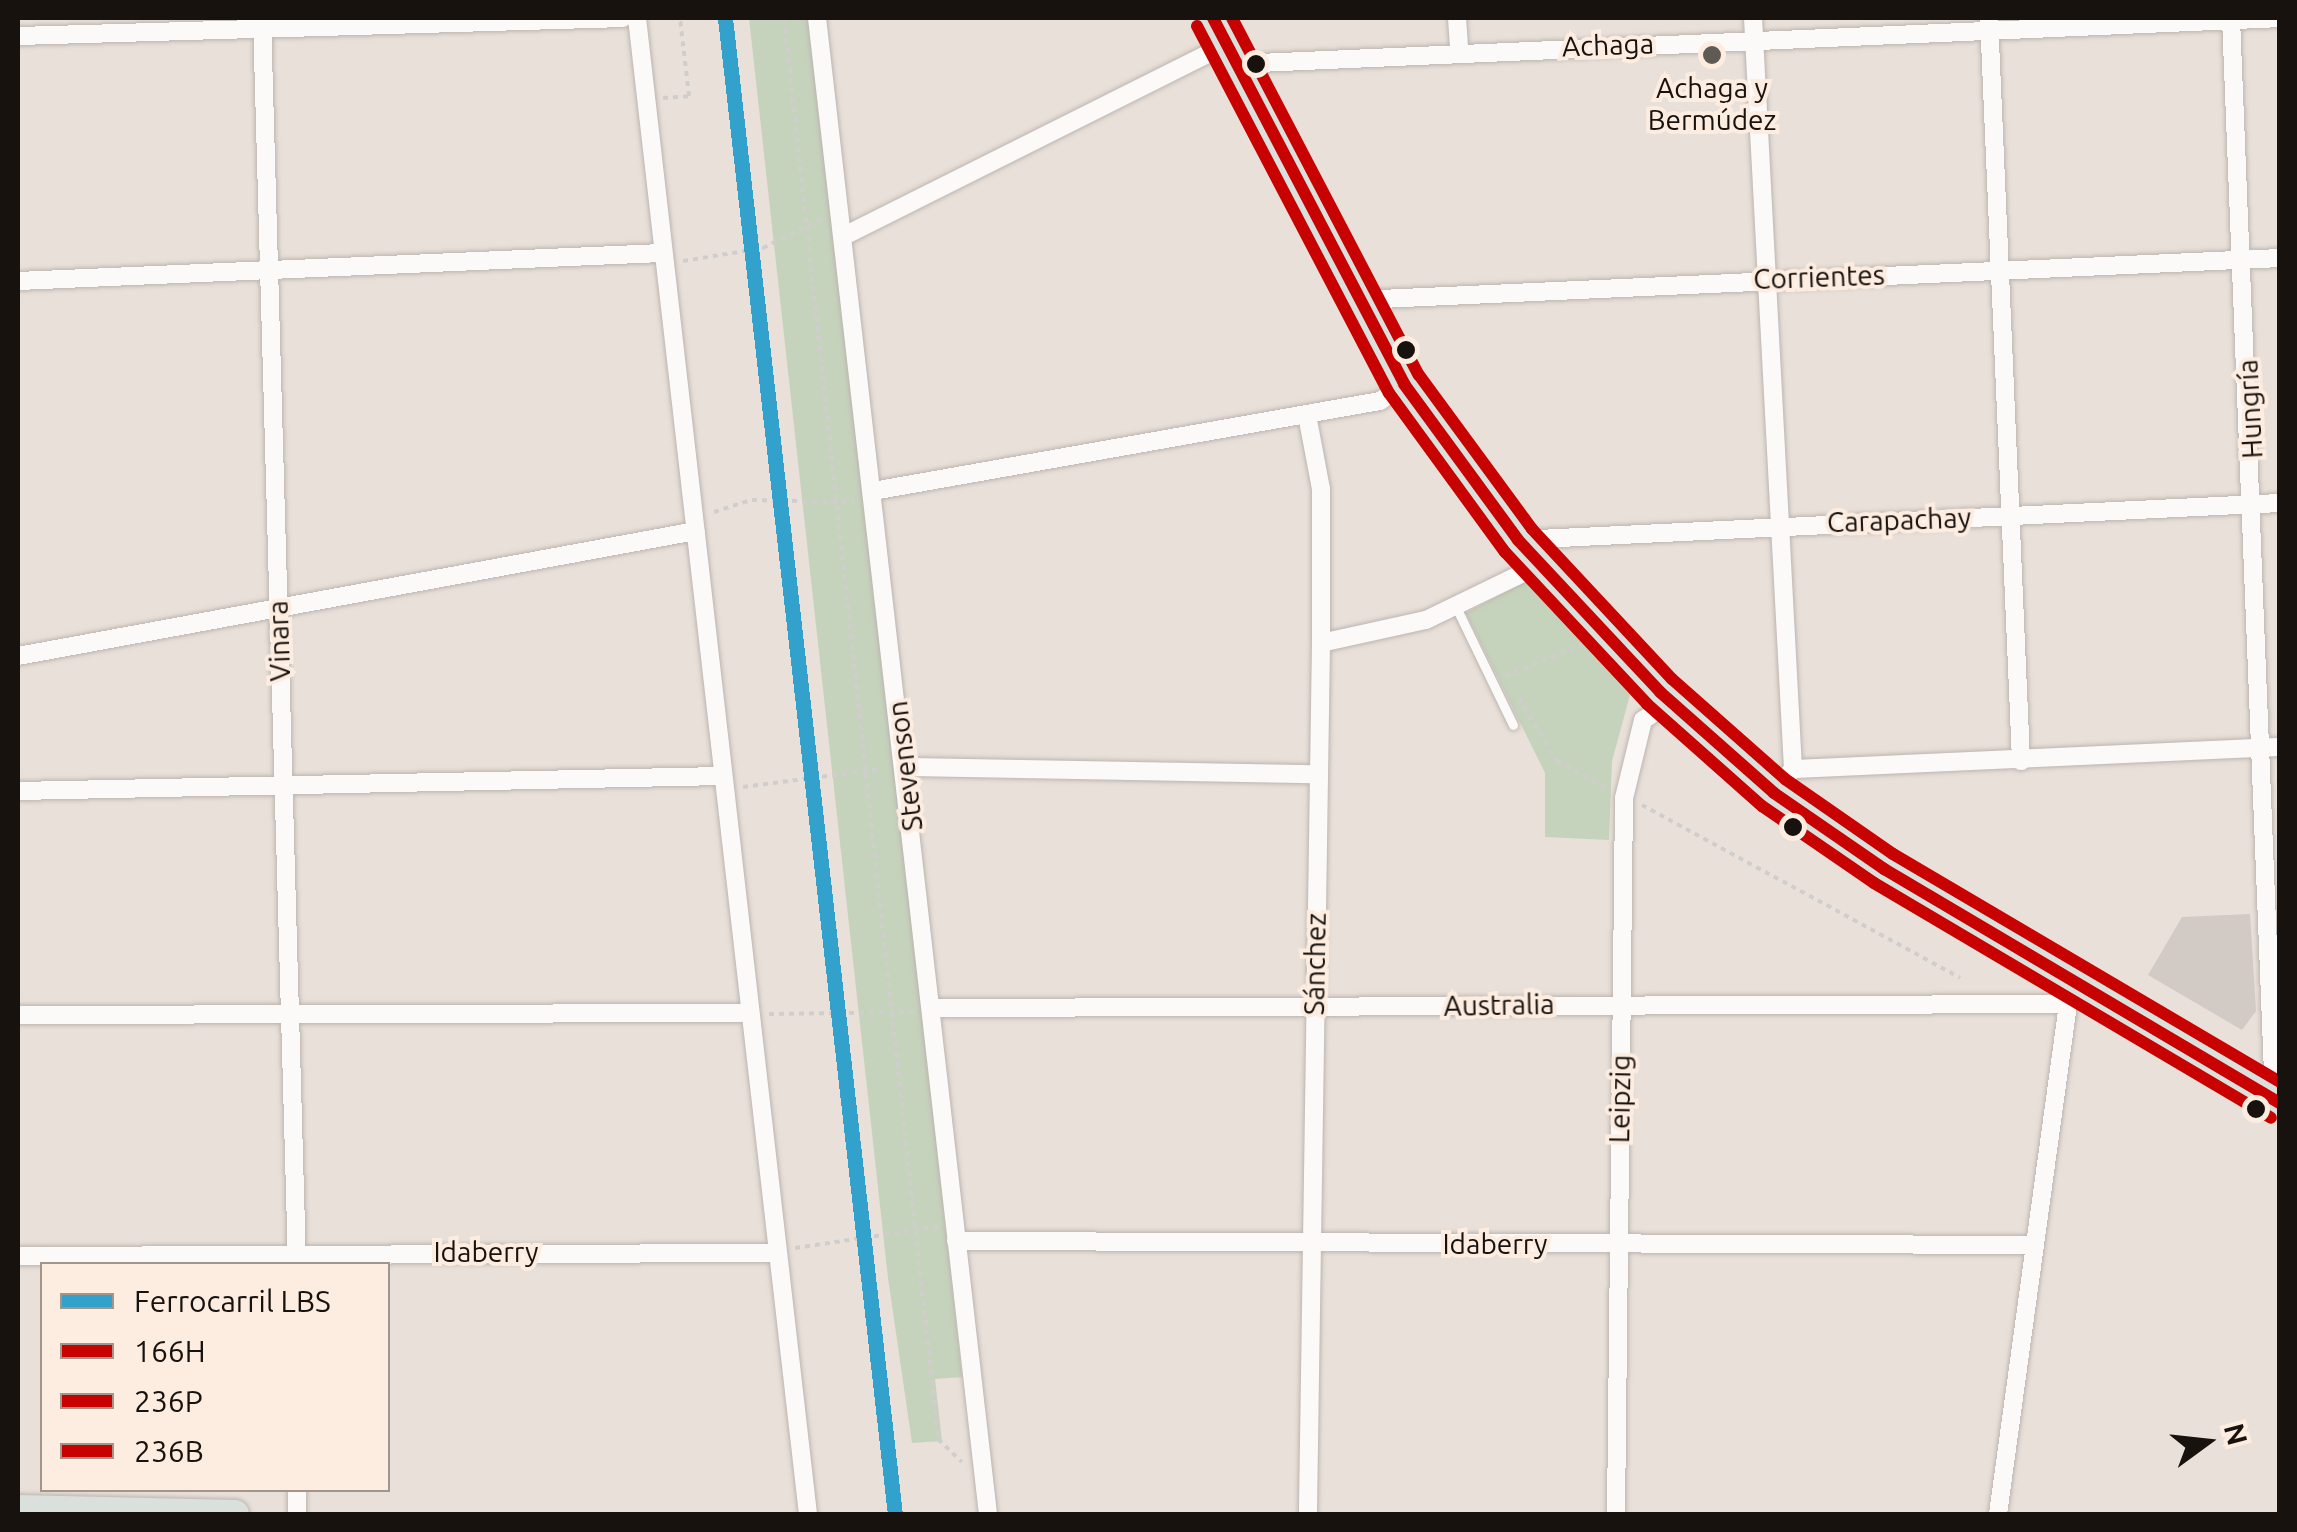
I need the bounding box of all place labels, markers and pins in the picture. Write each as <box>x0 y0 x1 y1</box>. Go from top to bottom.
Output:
marker: Achaga y Bermúdez <box>1701 44 1723 66</box>
unlabelled marker <box>1246 54 1266 74</box>
place label: Achaga y Bermúdez <box>1648 71 1776 137</box>
unlabelled marker <box>1396 340 1416 360</box>
unlabelled marker <box>1783 817 1803 837</box>
unlabelled marker <box>2246 1099 2266 1119</box>

